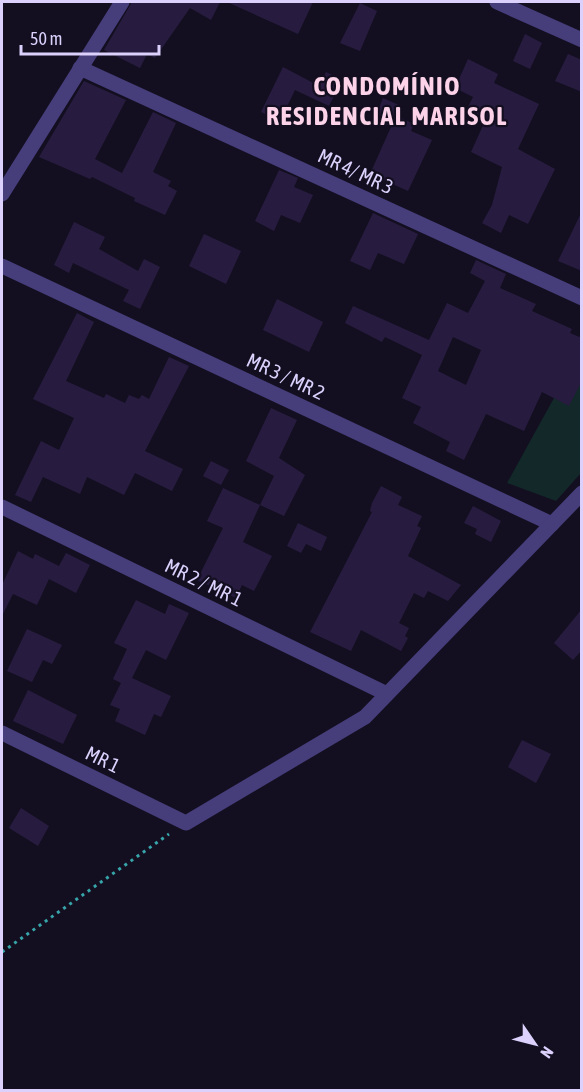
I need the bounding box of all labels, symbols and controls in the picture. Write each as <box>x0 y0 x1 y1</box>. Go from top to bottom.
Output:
scale bar <box>21 18 159 56</box>
text: 50 m <box>30 28 62 49</box>
district label: CONDOMÍNIO RESIDENCIAL MARISOL <box>266 71 508 131</box>
street label: MR 4/ MR 3 <box>315 144 397 198</box>
street label: MR 3 / MR 2 <box>243 348 329 404</box>
street label: MR 2 / MR 1 <box>162 553 246 611</box>
street label: MR 1 <box>82 741 124 777</box>
north arrow <box>505 1014 565 1074</box>
text: N <box>537 1044 557 1062</box>

